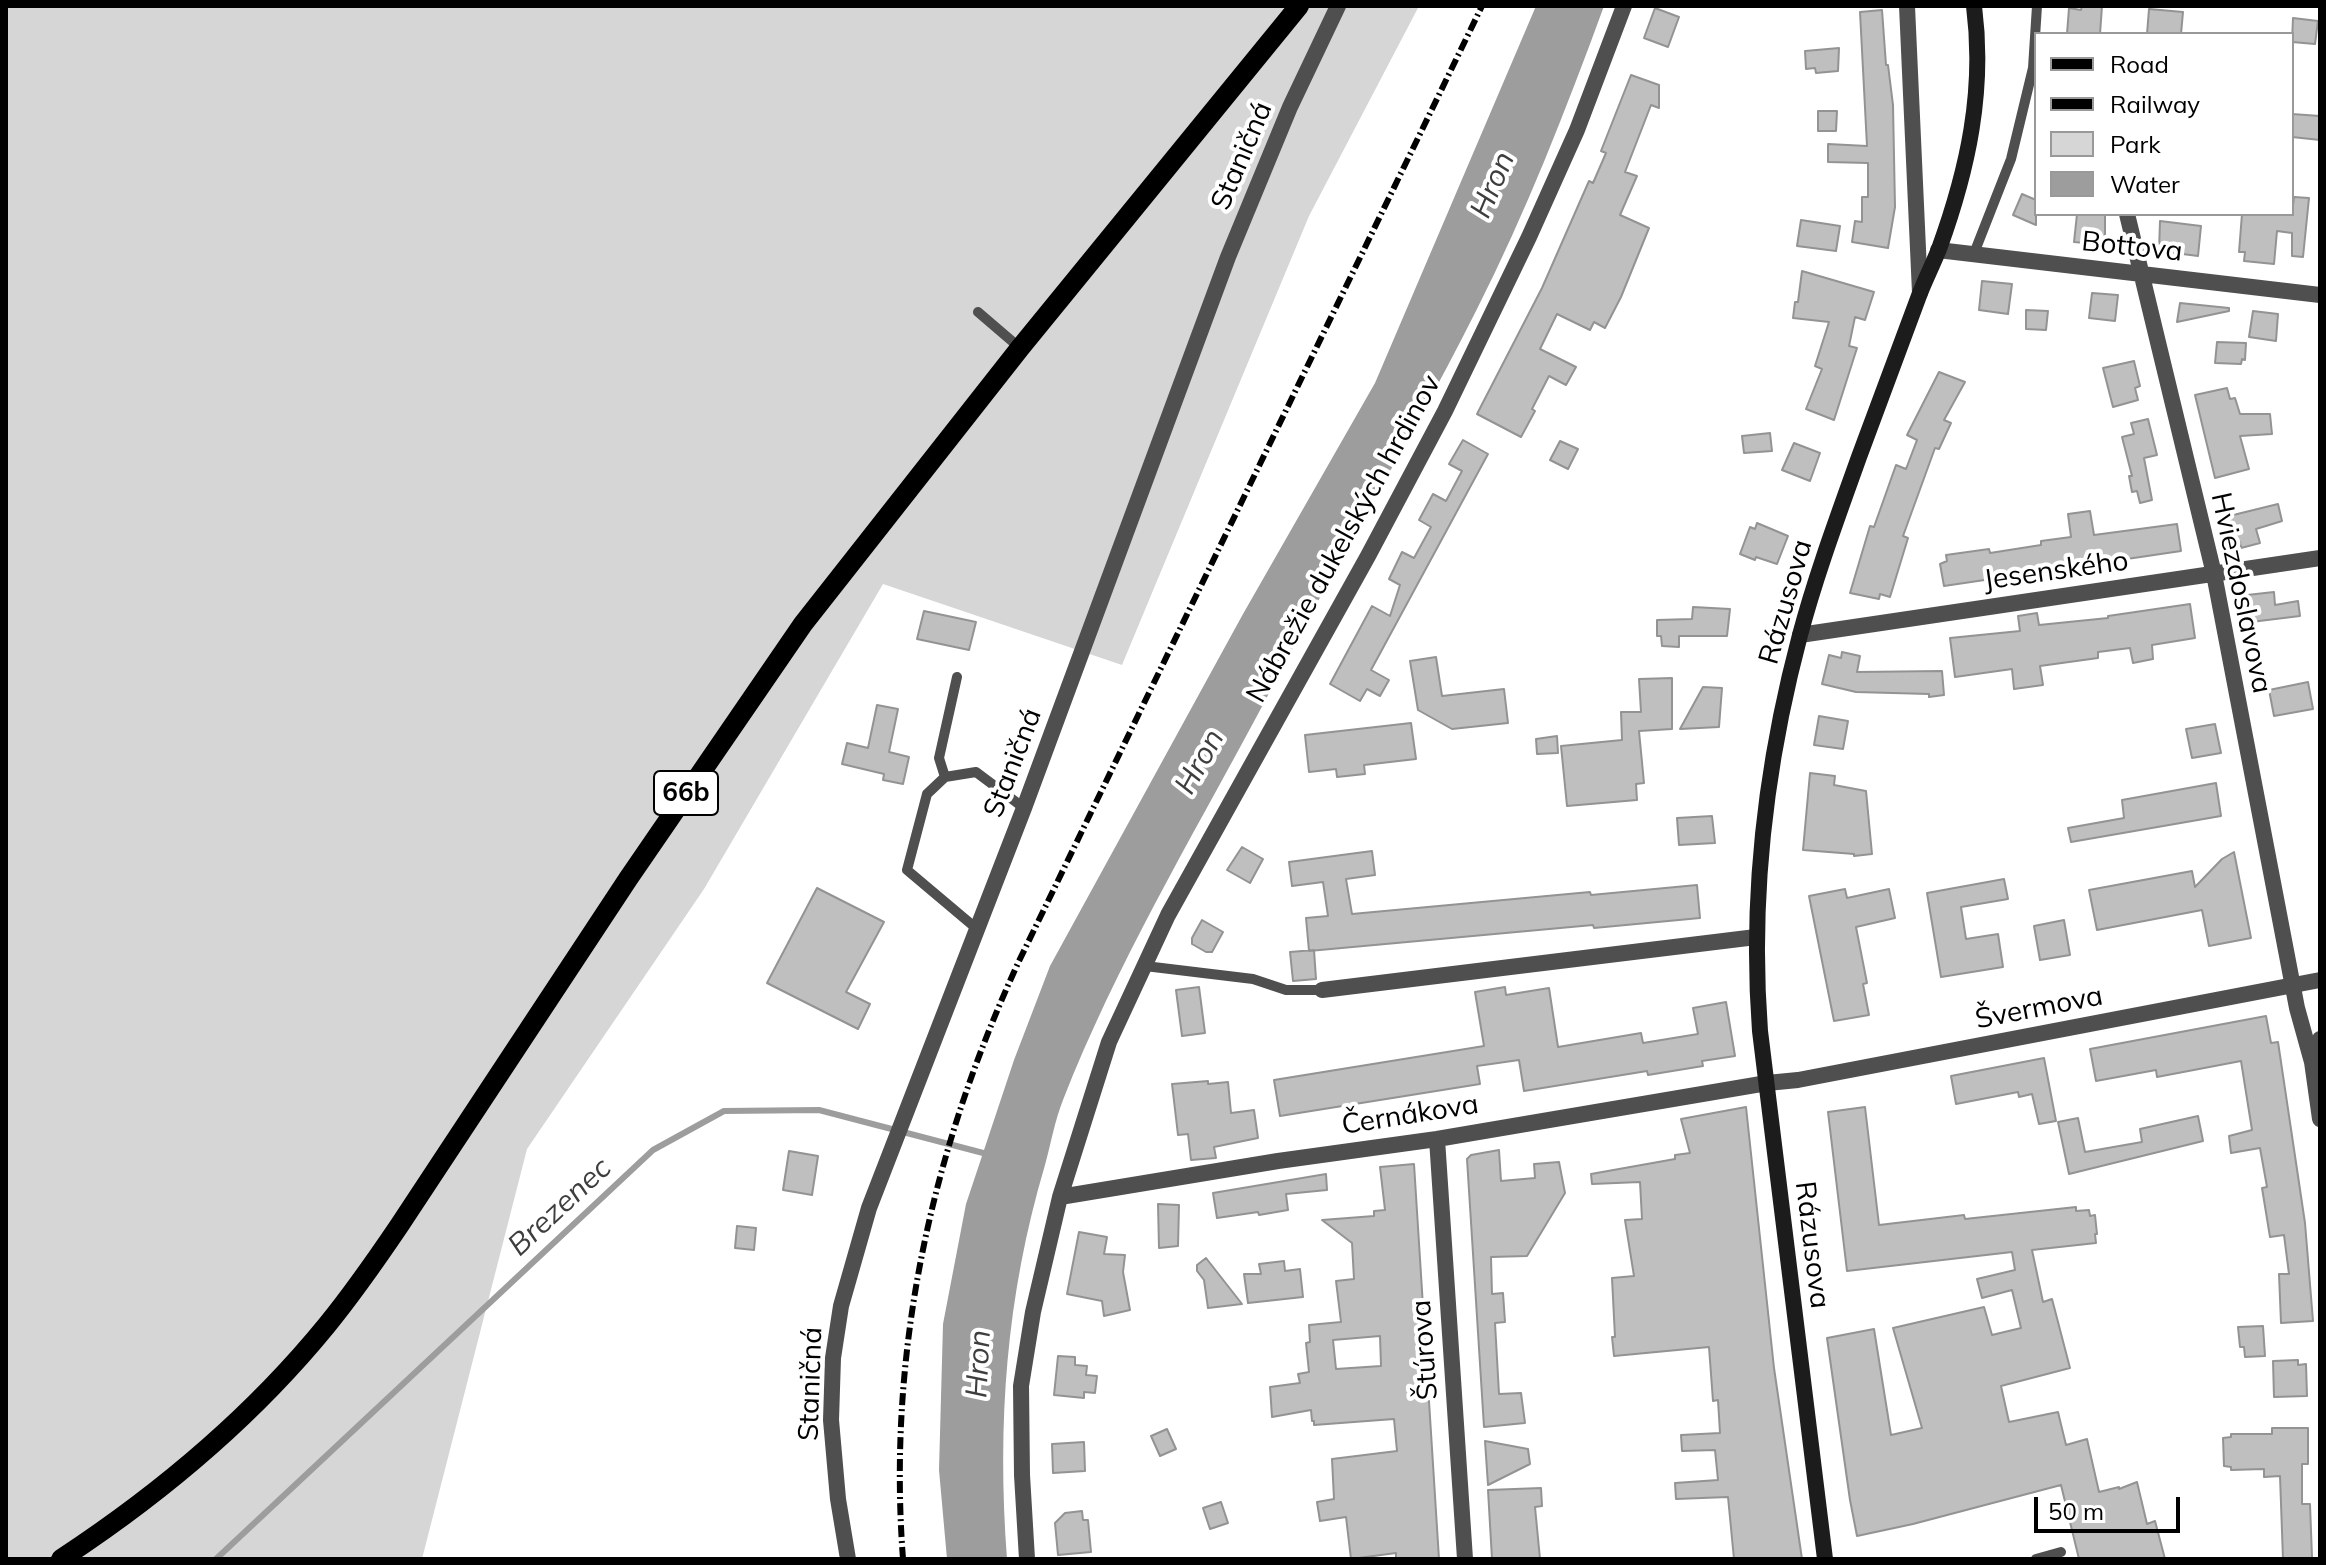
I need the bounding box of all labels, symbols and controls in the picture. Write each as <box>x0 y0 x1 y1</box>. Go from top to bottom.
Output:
legend <box>2034 32 2294 216</box>
text: Road <box>2110 49 2169 79</box>
text: Railway <box>2110 89 2200 119</box>
street label: Staničná <box>1204 97 1280 215</box>
text: Park <box>2110 129 2161 159</box>
water label: Hron <box>1463 146 1523 224</box>
text: Water <box>2110 169 2180 199</box>
street label: Bottova <box>2080 225 2184 269</box>
street label: Nábrežie dukelských hrdinov <box>1240 369 1448 709</box>
street label: Hviezdoslavova <box>2203 490 2279 696</box>
street label: Rázusova <box>1752 536 1820 668</box>
street label: Jesenského <box>1982 544 2130 598</box>
street label: Staničná <box>977 704 1049 822</box>
water label: Hron <box>1168 723 1232 801</box>
road number: 66b <box>654 771 718 815</box>
street label: Švermova <box>1972 979 2106 1037</box>
street label: Černákova <box>1339 1088 1481 1142</box>
water label: Brezenec <box>501 1150 619 1264</box>
street label: Rázusova <box>1788 1179 1836 1311</box>
street label: Štúrova <box>1405 1299 1445 1401</box>
street label: Staničná <box>792 1326 830 1442</box>
water label: Hron <box>959 1329 999 1399</box>
scale bar <box>2038 1481 2184 1531</box>
text: 50 m <box>2048 1496 2104 1526</box>

